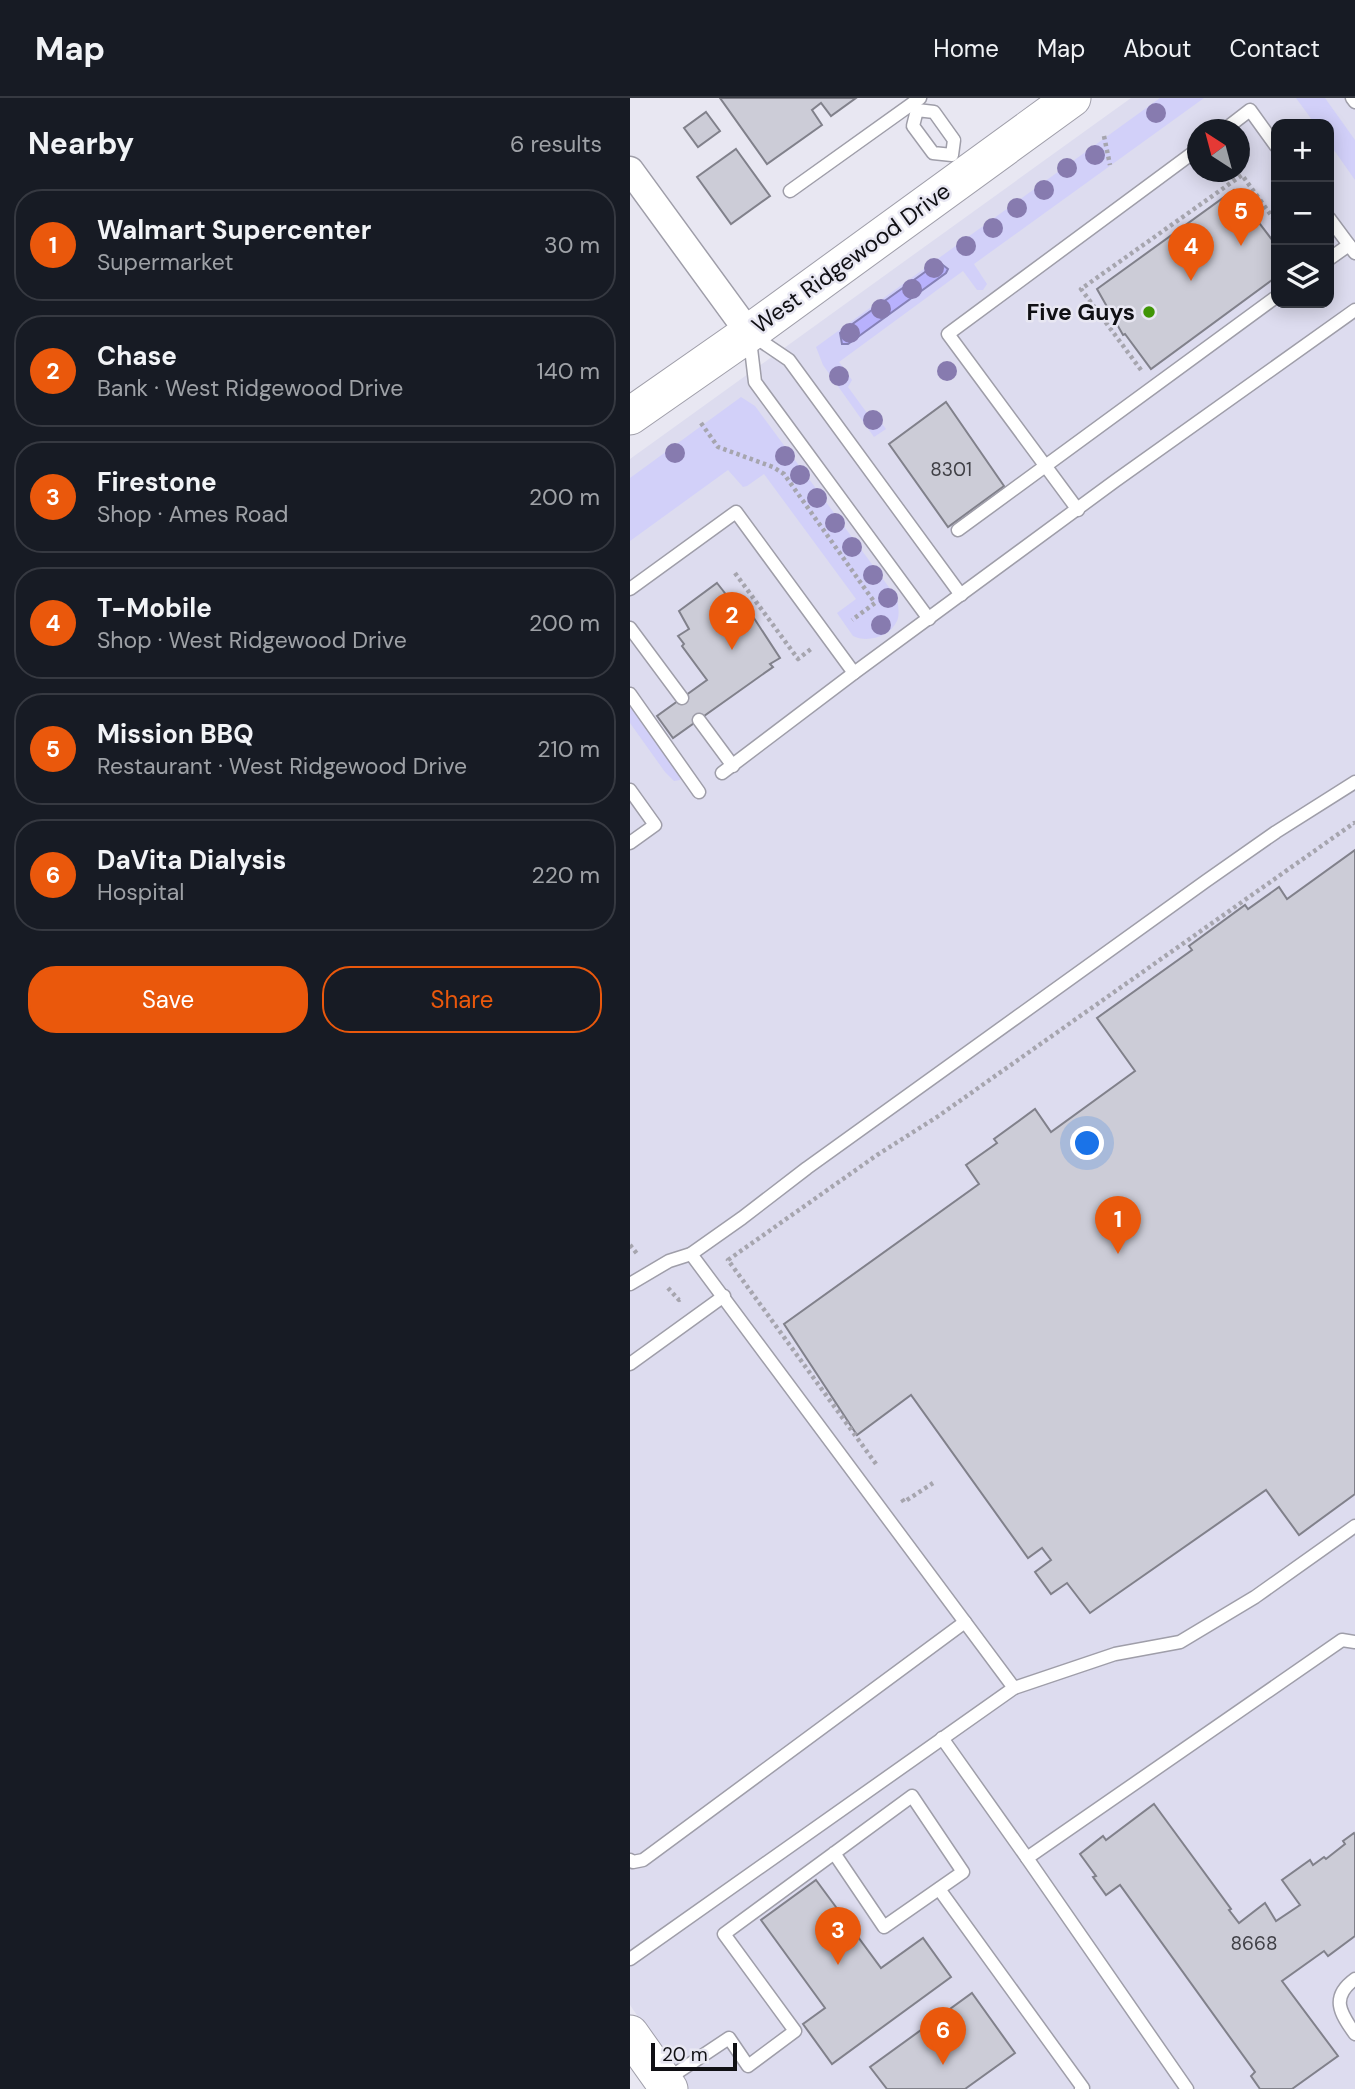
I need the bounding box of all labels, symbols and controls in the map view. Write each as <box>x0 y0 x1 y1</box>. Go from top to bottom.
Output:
text: Map <box>35 27 105 70</box>
text: Home <box>933 33 999 64</box>
text: Map <box>1037 33 1085 64</box>
text: About <box>1123 33 1192 64</box>
text: Contact <box>1230 33 1320 64</box>
north arrow <box>1187 119 1250 182</box>
map controls <box>1271 119 1334 308</box>
button: + <box>1271 119 1334 182</box>
text: Nearby <box>28 124 134 163</box>
text: 6 results <box>510 129 602 159</box>
street label: West Ridgewood Drive <box>746 176 956 340</box>
button: − <box>1271 182 1334 245</box>
pin: 5 <box>1218 188 1264 246</box>
text: Walmart Supercenter <box>97 213 371 247</box>
pin: 4 <box>1168 223 1214 281</box>
text: 1 <box>49 230 57 260</box>
text: 30 m <box>544 230 600 260</box>
button: layers <box>1271 245 1334 308</box>
text: Supermarket <box>97 247 233 277</box>
place label: Five Guys <box>1027 297 1135 327</box>
marker: Five Guys <box>1141 304 1157 320</box>
text: Chase <box>97 339 177 373</box>
text: 2 <box>46 356 60 386</box>
text: 140 m <box>537 356 600 386</box>
text: Bank · West Ridgewood Drive <box>97 373 403 403</box>
house number: 8301 <box>930 457 972 482</box>
text: Firestone <box>97 465 217 499</box>
text: 3 <box>46 482 60 512</box>
text: 200 m <box>529 482 600 512</box>
text: Shop · Ames Road <box>97 499 288 529</box>
text: T-Mobile <box>97 591 212 625</box>
pin: 2 <box>709 592 755 650</box>
text: 4 <box>46 608 60 638</box>
text: 200 m <box>529 608 600 638</box>
text: Shop · West Ridgewood Drive <box>97 625 407 655</box>
text: Mission BBQ <box>97 717 254 751</box>
text: 5 <box>46 734 60 764</box>
text: 210 m <box>537 734 600 764</box>
text: Restaurant · West Ridgewood Drive <box>97 751 467 781</box>
text: DaVita Dialysis <box>97 843 286 877</box>
text: 6 <box>46 860 60 890</box>
text: 220 m <box>531 860 600 890</box>
text: Hospital <box>97 877 184 907</box>
button: Save <box>28 966 308 1033</box>
button: Share <box>322 966 602 1033</box>
your location <box>1070 1126 1104 1160</box>
pin: 1 <box>1095 1196 1141 1254</box>
pin: 3 <box>815 1907 861 1965</box>
house number: 8668 <box>1231 1931 1277 1956</box>
pin: 6 <box>920 2007 966 2065</box>
scale bar <box>651 2040 737 2072</box>
text: 20 m <box>662 2042 708 2067</box>

